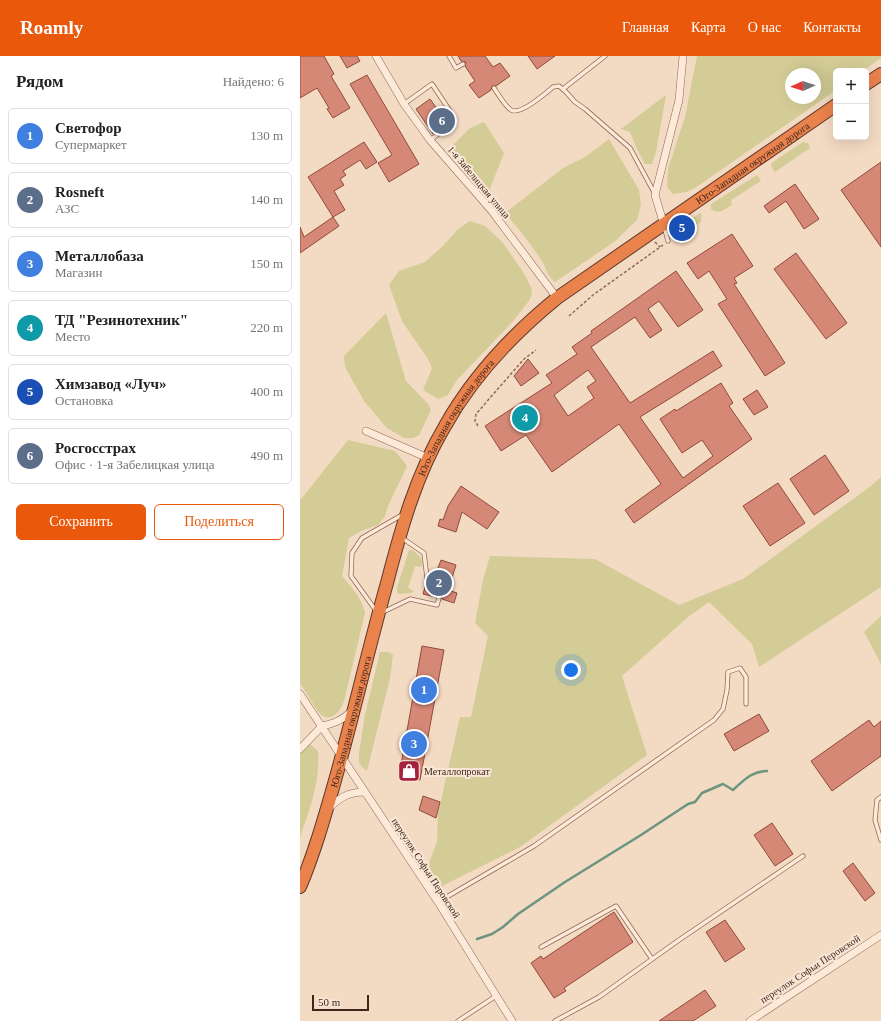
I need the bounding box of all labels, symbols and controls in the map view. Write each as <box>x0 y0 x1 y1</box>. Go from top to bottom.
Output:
text: Roamly <box>20 17 83 38</box>
text: Главная <box>622 20 669 35</box>
text: Карта <box>691 20 726 35</box>
text: О нас <box>748 20 781 35</box>
text: Контакты <box>803 20 861 35</box>
north arrow <box>785 68 821 104</box>
map controls <box>833 68 869 140</box>
button: + <box>833 68 869 104</box>
text: Рядом <box>16 72 64 91</box>
text: Найдено: 6 <box>223 74 284 89</box>
button: − <box>833 104 869 140</box>
pin: 6 <box>429 106 455 136</box>
street label: Юго-Западная окружная дорога <box>693 119 812 206</box>
text: Светофор <box>55 120 121 136</box>
text: 1 <box>27 128 33 143</box>
text: 130 m <box>250 128 283 143</box>
text: Супермаркет <box>55 137 127 152</box>
street label: 1-я Забелицкая улица <box>446 144 513 221</box>
text: Rosneft <box>55 184 104 200</box>
text: 2 <box>27 192 33 207</box>
text: 140 m <box>250 192 283 207</box>
text: АЗС <box>55 201 79 216</box>
pin: 5 <box>669 213 695 243</box>
text: Металлобаза <box>55 248 144 264</box>
text: 3 <box>27 256 33 271</box>
text: 150 m <box>250 256 283 271</box>
text: Магазин <box>55 265 102 280</box>
text: ТД "Резинотехник" <box>55 312 188 328</box>
text: 4 <box>27 320 33 335</box>
text: 220 m <box>250 320 283 335</box>
text: Место <box>55 329 90 344</box>
street label: Юго-Западная окружная дорога <box>415 357 496 478</box>
text: Химзавод «Луч» <box>55 376 166 392</box>
text: 5 <box>27 384 33 399</box>
text: 400 m <box>250 384 283 399</box>
text: Остановка <box>55 393 113 408</box>
pin: 4 <box>512 403 538 433</box>
text: Росгосстрах <box>55 440 136 456</box>
text: 6 <box>27 448 33 463</box>
text: 490 m <box>250 448 283 463</box>
text: Офис · 1-я Забелицкая улица <box>55 457 215 472</box>
button: Сохранить <box>16 504 146 540</box>
button: Поделиться <box>154 504 284 540</box>
pin: 2 <box>426 568 452 598</box>
street label: Юго-Западная окружная дорога <box>328 654 373 789</box>
your location <box>561 660 581 680</box>
pin: 1 <box>411 675 437 705</box>
pin: 3 <box>401 729 427 759</box>
shop icon: Металлопрокат <box>396 758 422 784</box>
place label: Металлопрокат <box>424 766 490 777</box>
street label: переулок Софьи Перовской <box>390 816 463 921</box>
street label: переулок Софьи Перовской <box>758 932 863 1005</box>
scale bar <box>312 993 369 1012</box>
text: 50 m <box>318 996 340 1008</box>

